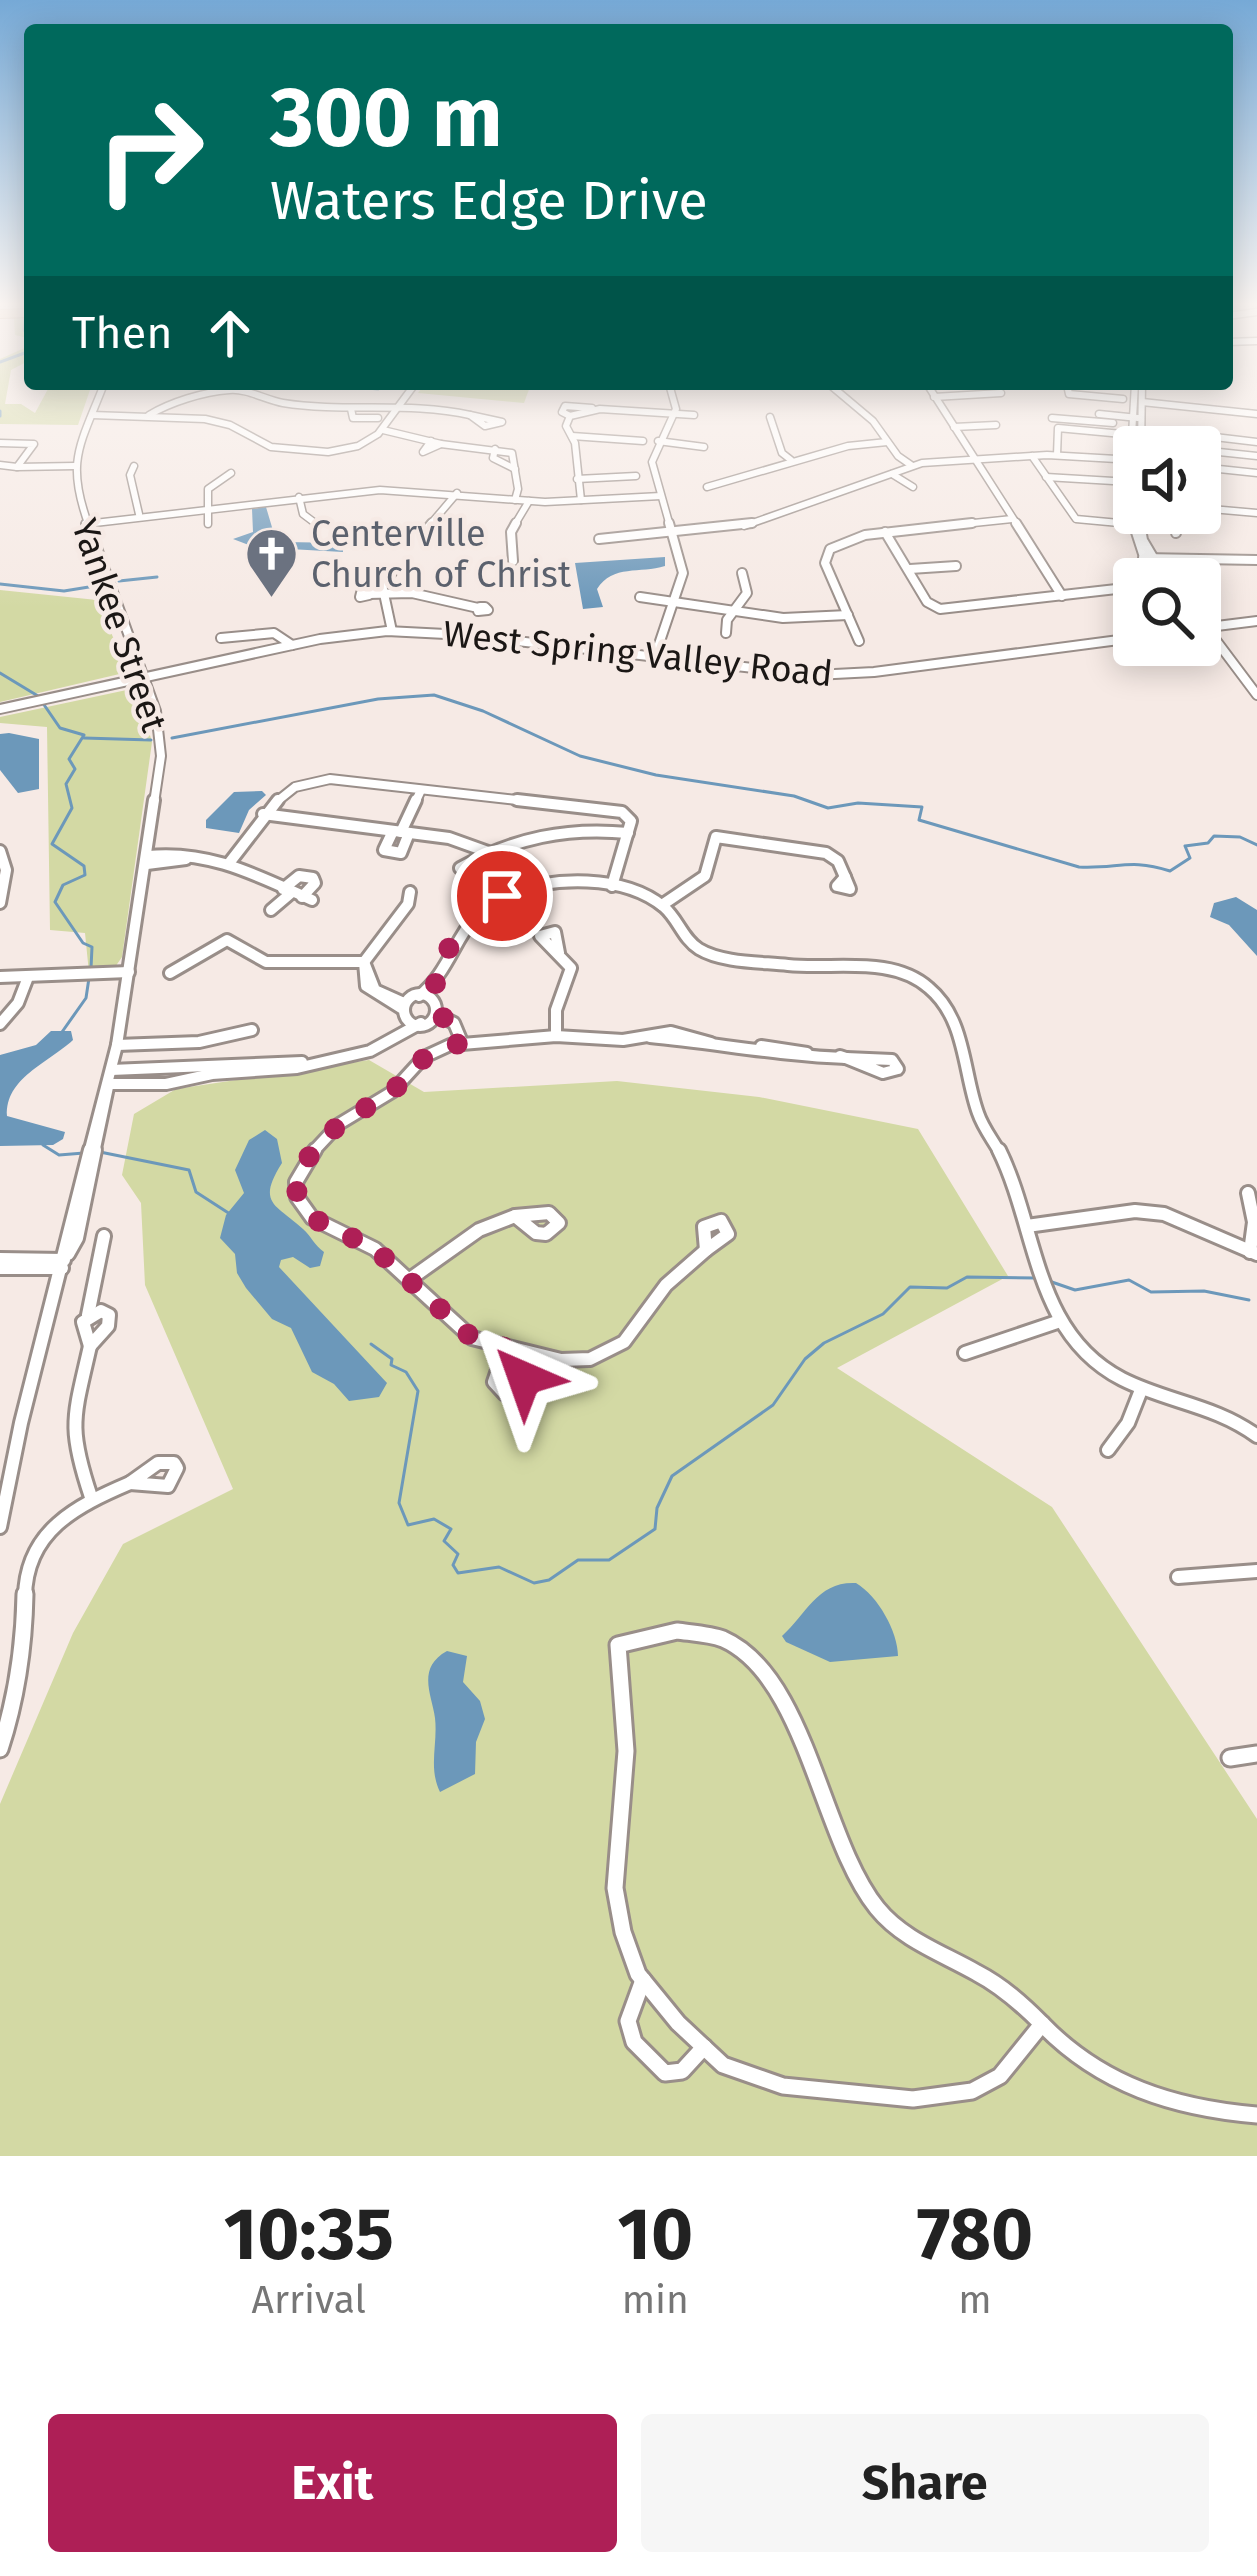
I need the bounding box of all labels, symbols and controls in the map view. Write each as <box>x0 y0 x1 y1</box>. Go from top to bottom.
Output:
text: 300 m <box>270 67 503 168</box>
icon: right <box>72 72 228 228</box>
text: Waters Edge Drive <box>270 169 708 233</box>
icon: ahead <box>197 300 263 366</box>
text: Then <box>72 306 173 360</box>
map controls <box>1113 426 1221 666</box>
button: sound <box>1113 426 1221 534</box>
place label: Centerville Church of Christ <box>311 512 571 597</box>
street label: Yankee Street <box>62 513 176 738</box>
church icon: Centerville Church of Christ <box>244 526 300 600</box>
button: search <box>1113 558 1221 666</box>
street label: West Spring Valley Road <box>441 612 835 696</box>
pin <box>451 845 553 947</box>
icon: arrive <box>469 863 535 929</box>
position arrow <box>461 1315 587 1441</box>
text: 10:35 <box>224 2192 394 2278</box>
text: 10 <box>618 2192 693 2278</box>
text: 780 <box>917 2192 1033 2278</box>
text: Arrival <box>252 2277 366 2323</box>
text: min <box>622 2277 689 2323</box>
text: m <box>958 2277 992 2323</box>
button: Exit <box>48 2414 617 2552</box>
button: Share <box>641 2414 1209 2552</box>

